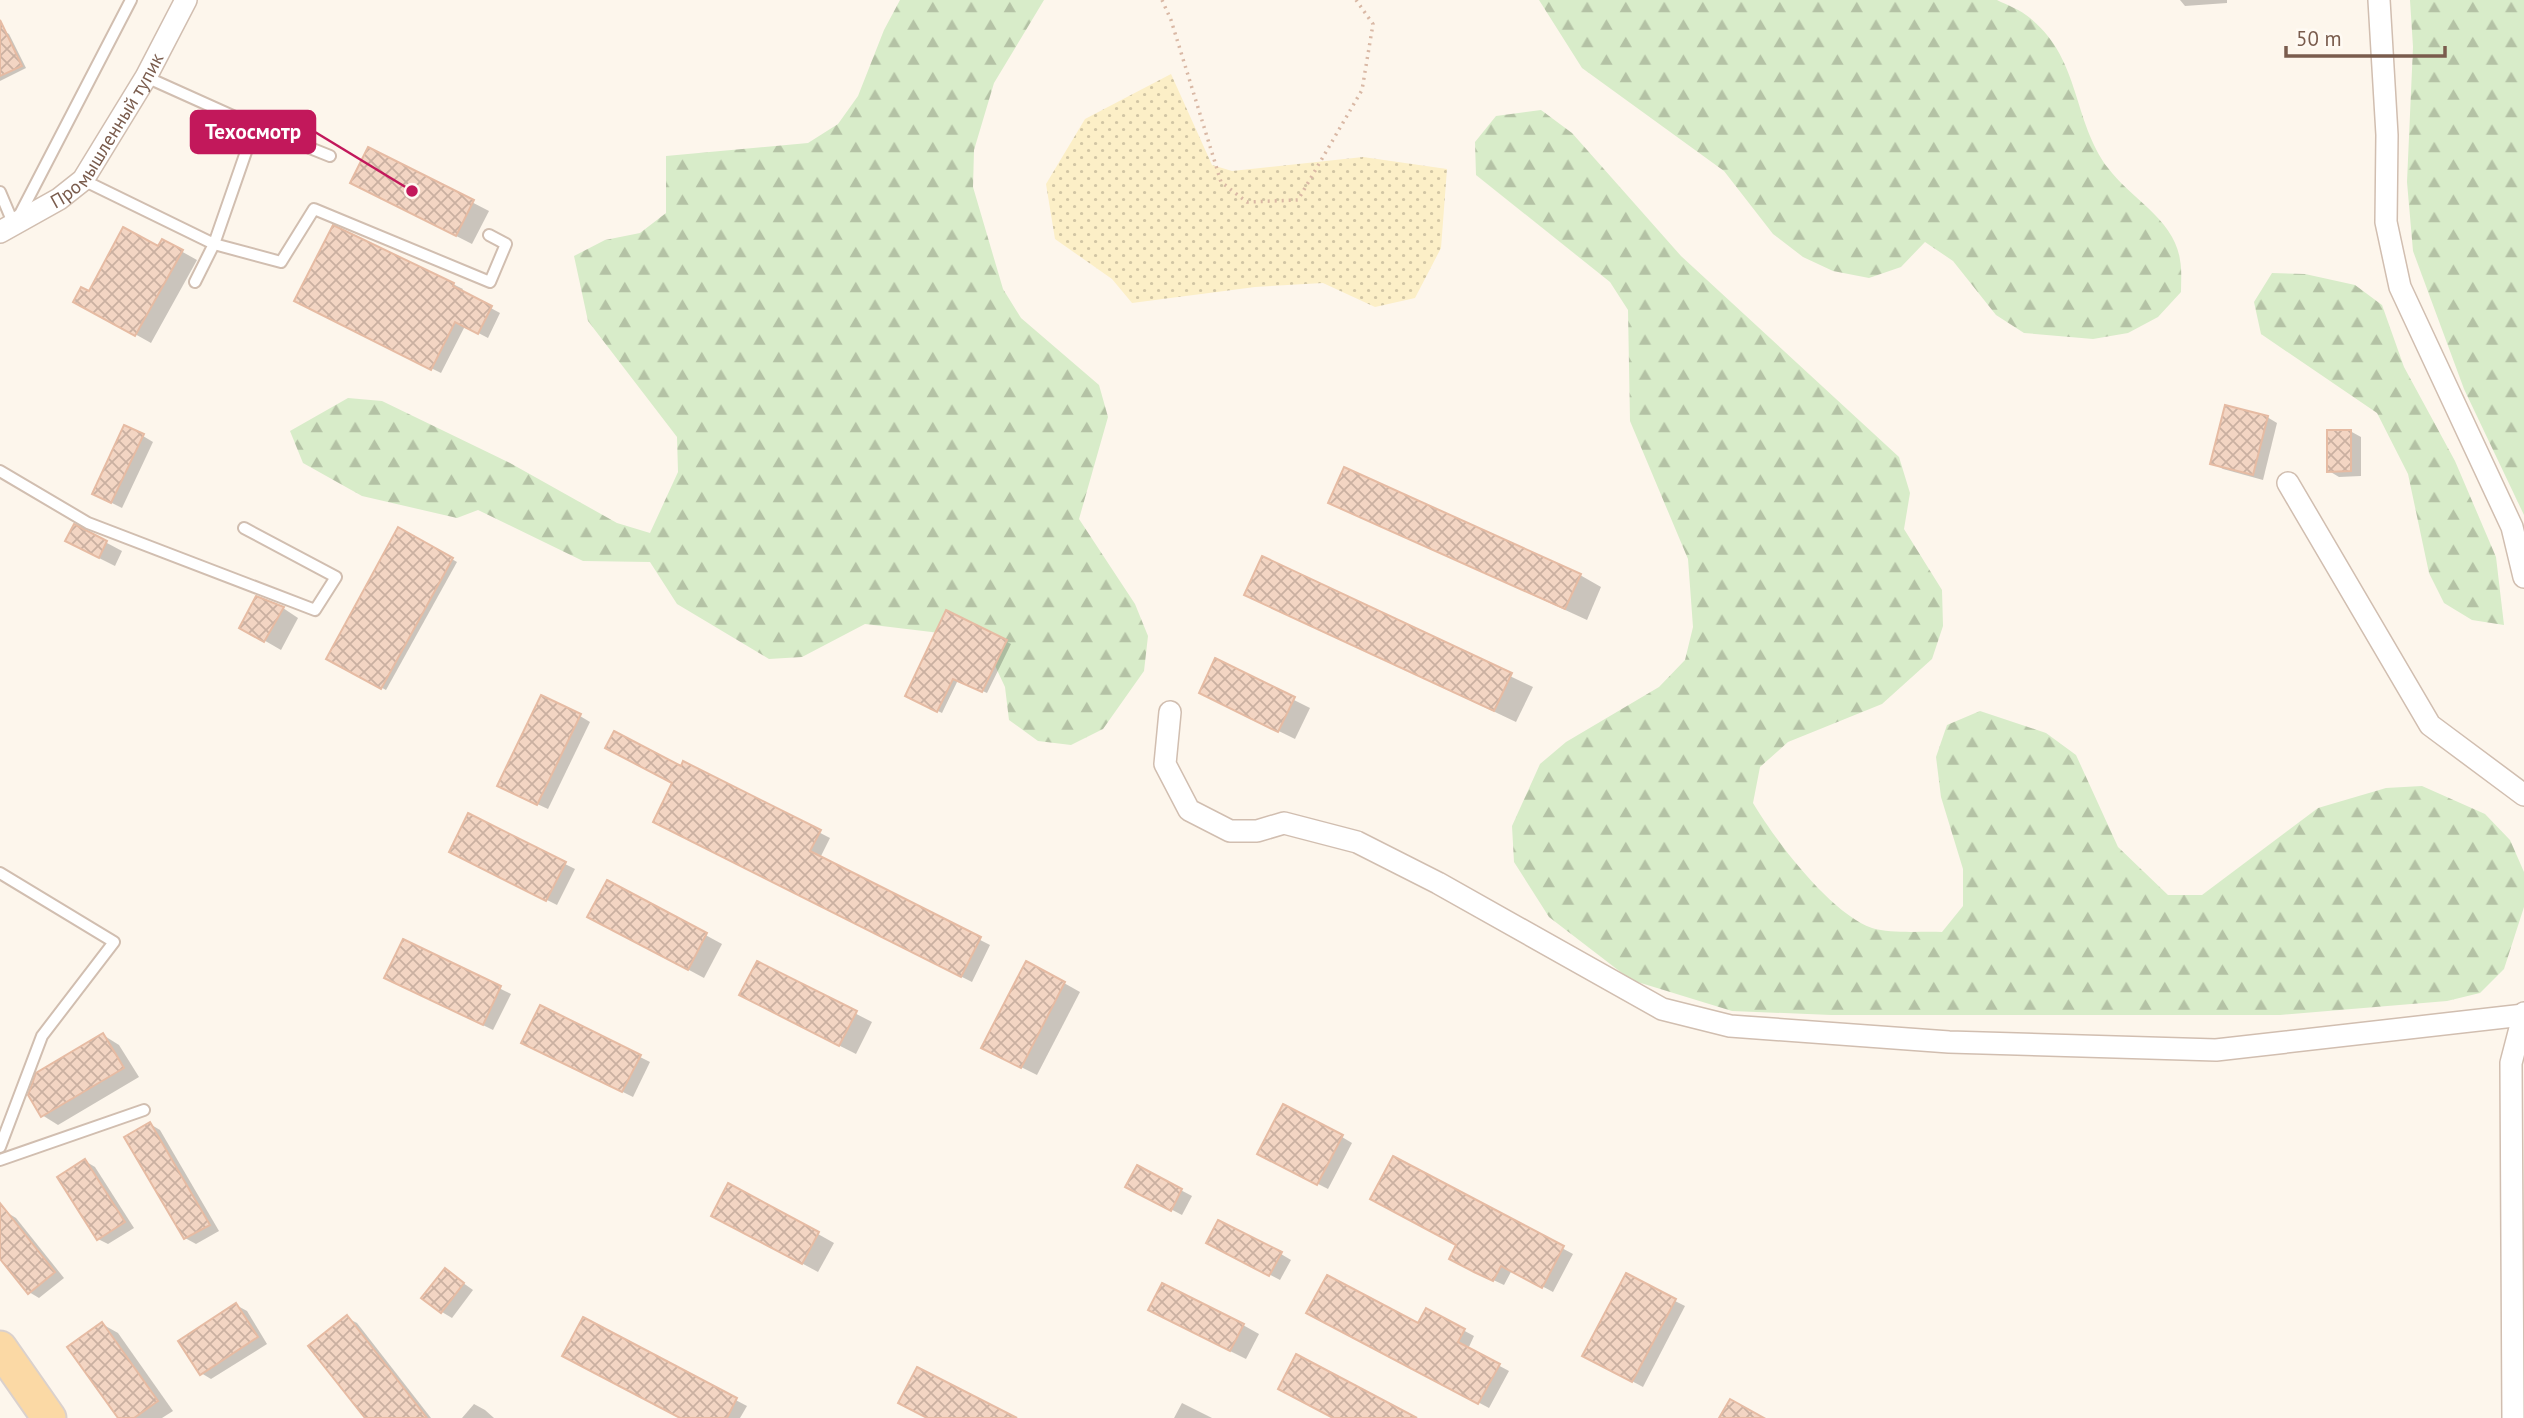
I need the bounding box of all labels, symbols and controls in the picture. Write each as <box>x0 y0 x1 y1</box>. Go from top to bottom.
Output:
scale bar <box>2286 14 2445 58</box>
text: 50 m <box>2296 25 2342 52</box>
street label: Промышленный тупик <box>46 49 168 213</box>
callout: Техосмотр <box>191 111 315 153</box>
text: Техосмотр <box>205 118 301 145</box>

